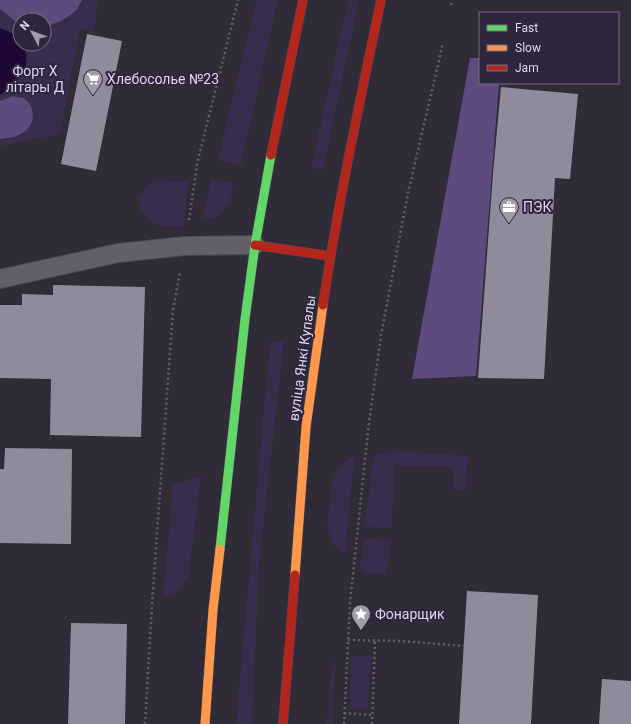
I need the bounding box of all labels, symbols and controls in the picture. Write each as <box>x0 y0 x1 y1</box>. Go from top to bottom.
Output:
north arrow <box>12 12 52 52</box>
legend <box>479 12 619 84</box>
text: N <box>17 18 32 33</box>
text: Fast <box>515 21 538 35</box>
text: Slow <box>515 41 541 55</box>
text: Jam <box>515 61 539 75</box>
park label: Форт X літары Д <box>6 63 65 95</box>
supermarket icon: Хлебосолье №23 <box>82 68 104 96</box>
place label: Хлебосолье №23 <box>107 71 219 87</box>
office icon: ПЭК <box>498 196 520 224</box>
place label: ПЭК <box>523 199 551 215</box>
street label: вуліца Янкі Купалы <box>285 294 319 422</box>
place icon: Фонарщик <box>350 603 372 631</box>
place label: Фонарщик <box>375 606 445 622</box>

